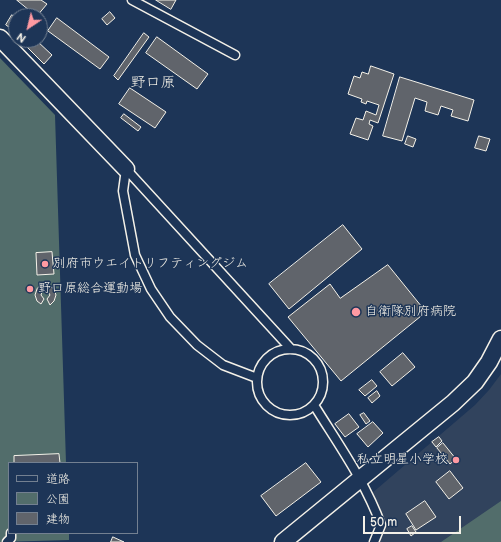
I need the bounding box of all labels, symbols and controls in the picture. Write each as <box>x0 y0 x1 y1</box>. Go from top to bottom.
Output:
north arrow <box>8 8 48 48</box>
text: N <box>14 30 29 45</box>
district label: 野口原 <box>131 74 175 92</box>
place label: 別府市ウエイトリフティングジム <box>53 256 248 272</box>
marker: 別府市ウエイトリフティングジム <box>40 259 50 269</box>
place label: 野口原総合運動場 <box>38 281 142 297</box>
marker: 野口原総合運動場 <box>25 284 35 294</box>
place label: 自衛隊別府病院 <box>365 304 456 320</box>
marker: 自衛隊別府病院 <box>350 306 362 318</box>
place label: 私立明星小学校 <box>357 452 448 468</box>
marker: 私立明星小学校 <box>451 455 461 465</box>
legend <box>8 462 138 534</box>
text: 道路 <box>46 472 70 487</box>
text: 公園 <box>46 492 70 507</box>
scale bar <box>365 508 463 534</box>
text: 建物 <box>46 512 70 527</box>
text: 50 m <box>370 515 397 530</box>

